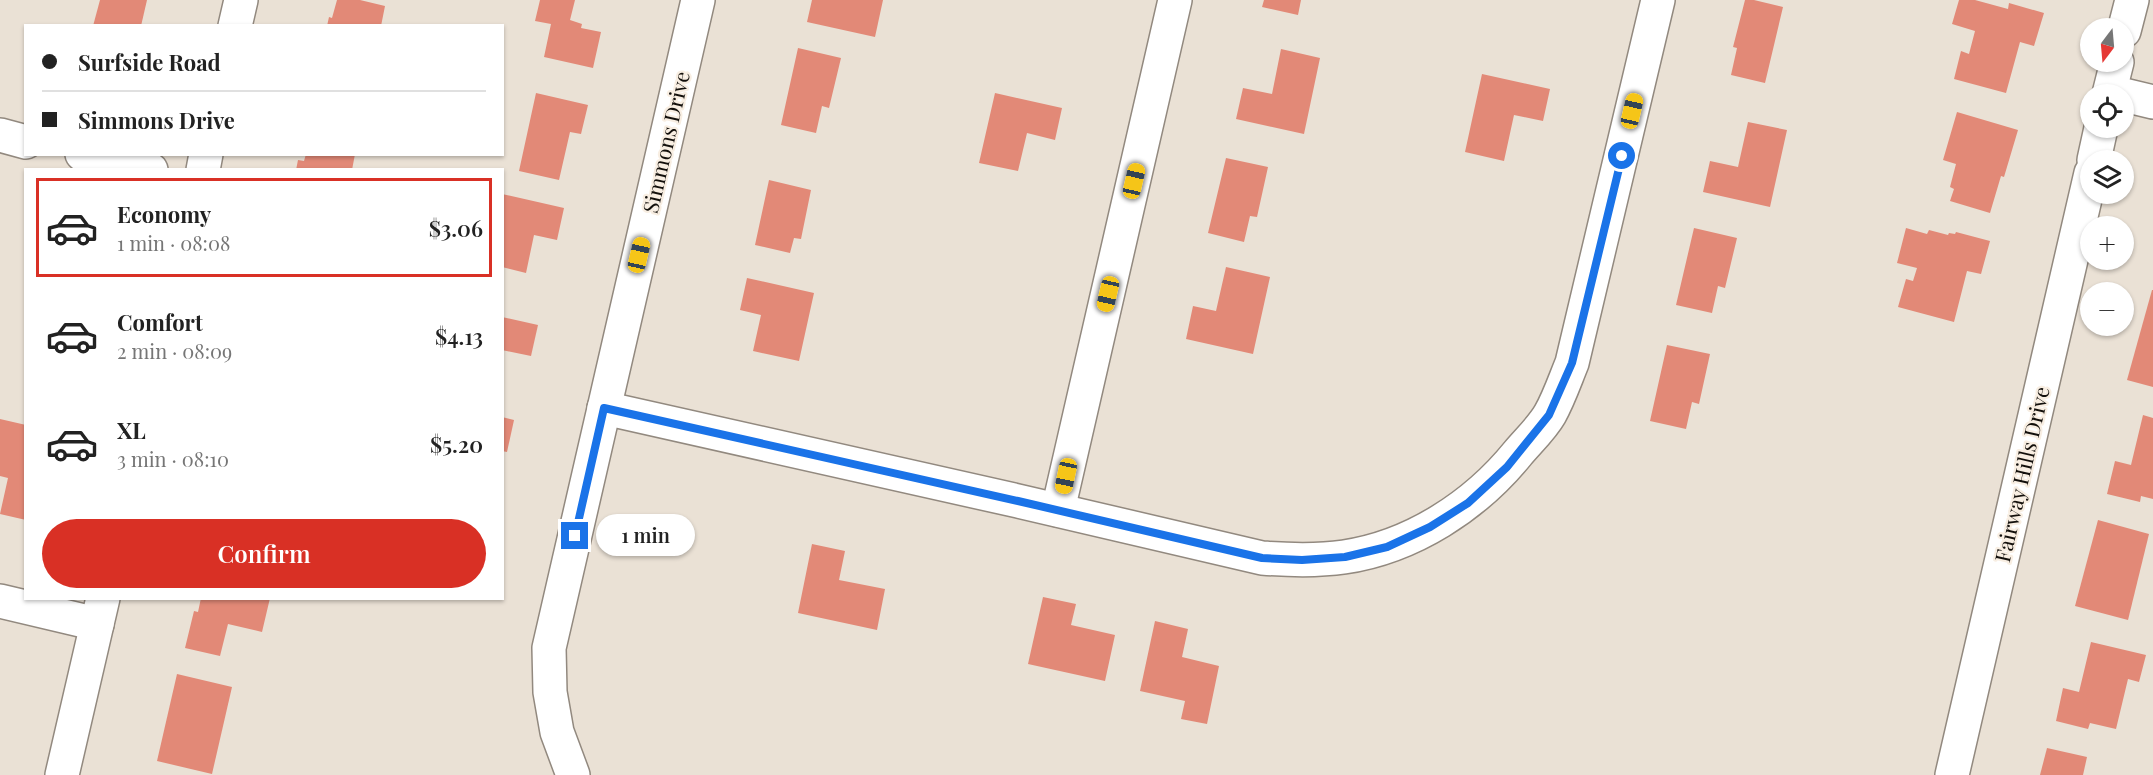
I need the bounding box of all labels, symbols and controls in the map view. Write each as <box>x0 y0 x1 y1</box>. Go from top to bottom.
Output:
north arrow <box>2080 18 2134 72</box>
map controls <box>2080 18 2134 336</box>
text: Surfside Road <box>78 47 221 77</box>
street label: Simmons Drive <box>635 68 695 216</box>
button: locate <box>2080 84 2134 138</box>
car <box>1619 91 1645 131</box>
text: Simmons Drive <box>78 105 235 135</box>
route start <box>1608 142 1635 169</box>
button: layers <box>2080 150 2134 204</box>
car <box>1121 161 1147 201</box>
text: Economy <box>117 199 211 229</box>
icon: car <box>45 201 99 255</box>
text: $3.06 <box>429 213 483 243</box>
button: + <box>2080 216 2134 270</box>
text: 1 min · 08:08 <box>117 229 230 256</box>
car <box>626 235 652 275</box>
car <box>1095 274 1121 314</box>
button: − <box>2080 282 2134 336</box>
text: Comfort <box>117 307 203 337</box>
icon: car <box>45 309 99 363</box>
text: $4.13 <box>435 321 483 351</box>
text: 2 min · 08:09 <box>117 337 232 364</box>
street label: Fairway Hills Drive <box>1987 383 2055 565</box>
text: XL <box>117 415 146 445</box>
icon: car <box>45 417 99 471</box>
text: $5.20 <box>430 429 483 459</box>
text: 3 min · 08:10 <box>117 445 229 472</box>
car <box>1053 457 1079 495</box>
callout: 1 min <box>596 515 695 557</box>
button: Confirm <box>42 519 486 588</box>
text: 1 min <box>621 521 670 548</box>
route end <box>561 522 588 549</box>

